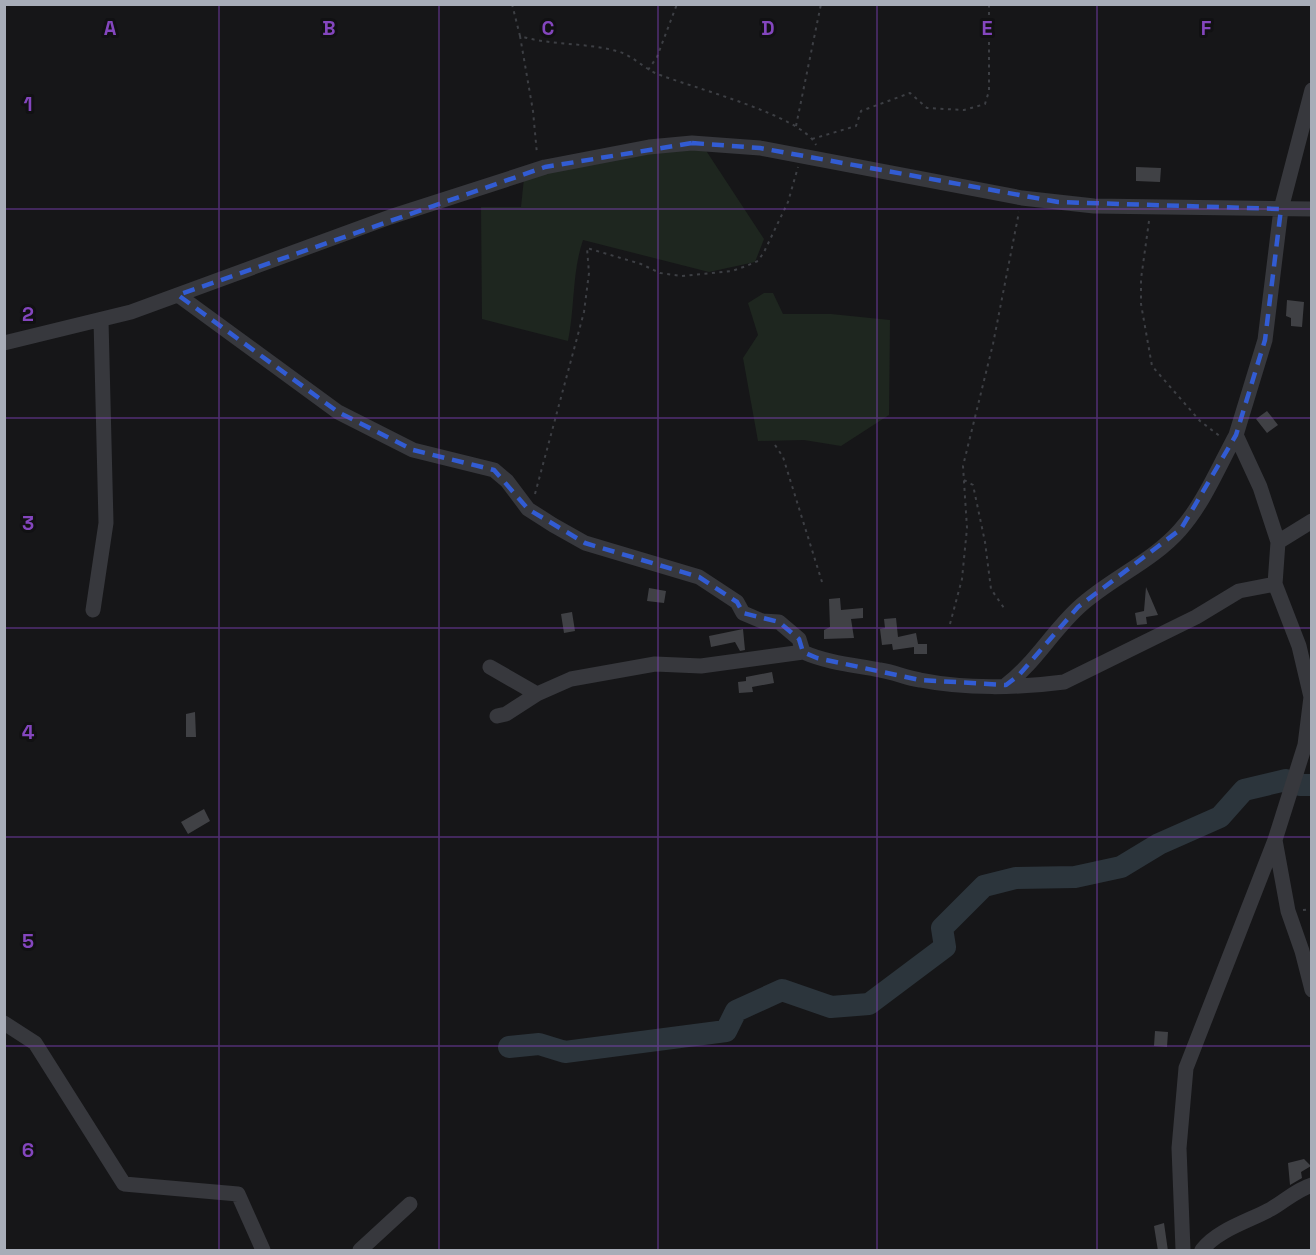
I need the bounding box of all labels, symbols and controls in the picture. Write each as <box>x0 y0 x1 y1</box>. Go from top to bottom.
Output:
text: A <box>104 15 117 41</box>
text: B <box>322 15 336 41</box>
text: C <box>542 15 555 41</box>
text: D <box>761 15 775 41</box>
text: E <box>981 15 993 41</box>
text: F <box>1201 15 1212 41</box>
text: 1 <box>23 91 33 117</box>
text: 2 <box>22 301 34 327</box>
text: 3 <box>22 510 34 536</box>
text: 4 <box>22 719 35 745</box>
text: 5 <box>22 928 34 954</box>
text: 6 <box>22 1137 34 1163</box>

